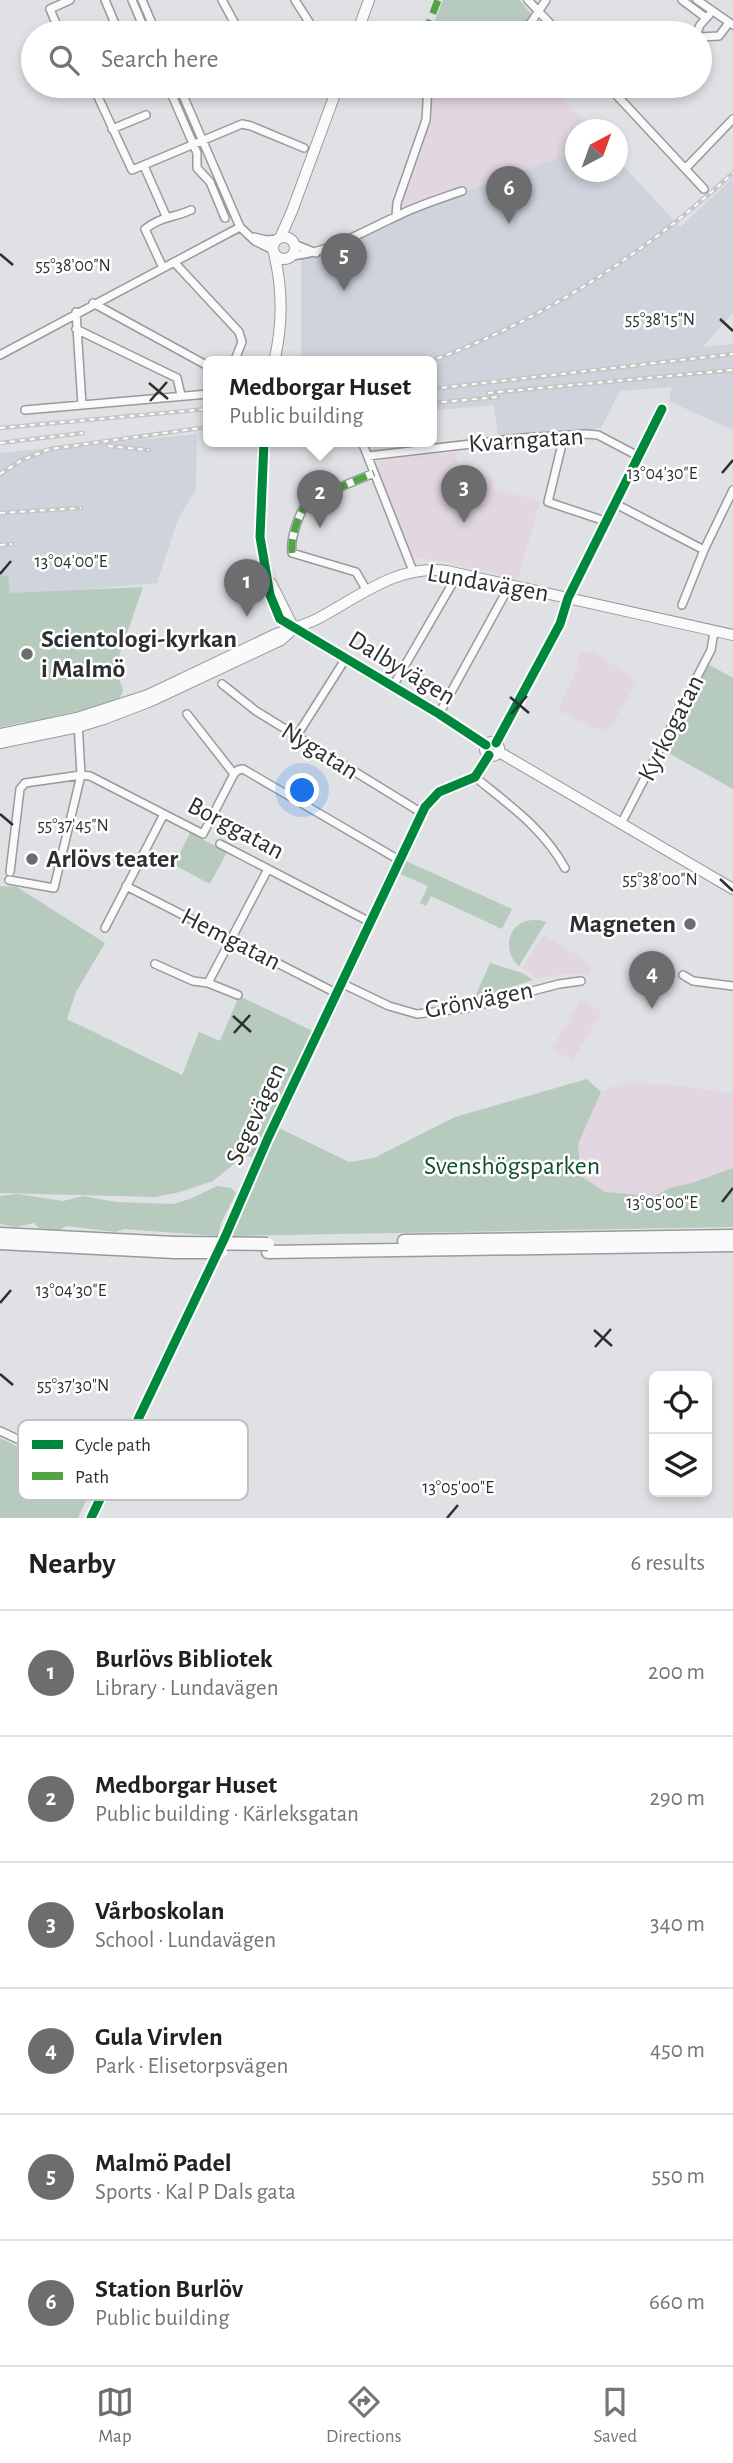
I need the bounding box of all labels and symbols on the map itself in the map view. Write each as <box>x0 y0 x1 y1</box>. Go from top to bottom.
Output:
north arrow <box>565 119 628 182</box>
pin: 6 <box>486 166 532 224</box>
pin: 5 <box>321 233 367 291</box>
text: 55°38'00"N <box>35 257 111 275</box>
text: 55°38'15"N <box>625 311 695 329</box>
street label: Kvarngatan <box>467 423 585 457</box>
pin: 3 <box>441 465 487 523</box>
text: 13°04'30"E <box>627 465 698 483</box>
pin: 2 <box>297 470 343 528</box>
text: 13°04'00"E <box>35 553 108 571</box>
pin: 1 <box>224 559 270 617</box>
street label: Lundavägen <box>425 560 551 606</box>
place label: Scientologi-kyrkan i Malmö <box>41 626 237 682</box>
street label: Dalbyvägen <box>344 626 460 710</box>
marker: Scientologi-kyrkan i Malmö <box>19 646 35 662</box>
street label: Kyrkogatan <box>633 671 709 785</box>
street label: Nygatan <box>277 717 363 785</box>
your location <box>285 773 319 807</box>
street label: Borggatan <box>184 792 288 864</box>
text: 55°37'45"N <box>37 817 109 835</box>
place label: Arlövs teater <box>46 846 178 872</box>
marker: Arlövs teater <box>24 851 40 867</box>
text: 55°38'00"N <box>622 871 698 889</box>
street label: Hemgatan <box>177 903 285 975</box>
place label: Magneten <box>569 911 676 937</box>
marker: Magneten <box>682 916 698 932</box>
pin: 4 <box>629 951 675 1009</box>
street label: Grönvägen <box>423 977 535 1023</box>
street label: Segevägen <box>221 1059 291 1169</box>
park label: Svenshögsparken <box>424 1153 600 1179</box>
text: 13°05'00"E <box>626 1194 698 1212</box>
text: 13°04'30"E <box>36 1282 107 1300</box>
text: 55°37'30"N <box>37 1377 109 1395</box>
legend <box>18 1420 248 1500</box>
text: Cycle path <box>75 1436 151 1455</box>
text: Path <box>75 1468 109 1487</box>
text: 13°05'00"E <box>422 1479 494 1497</box>

